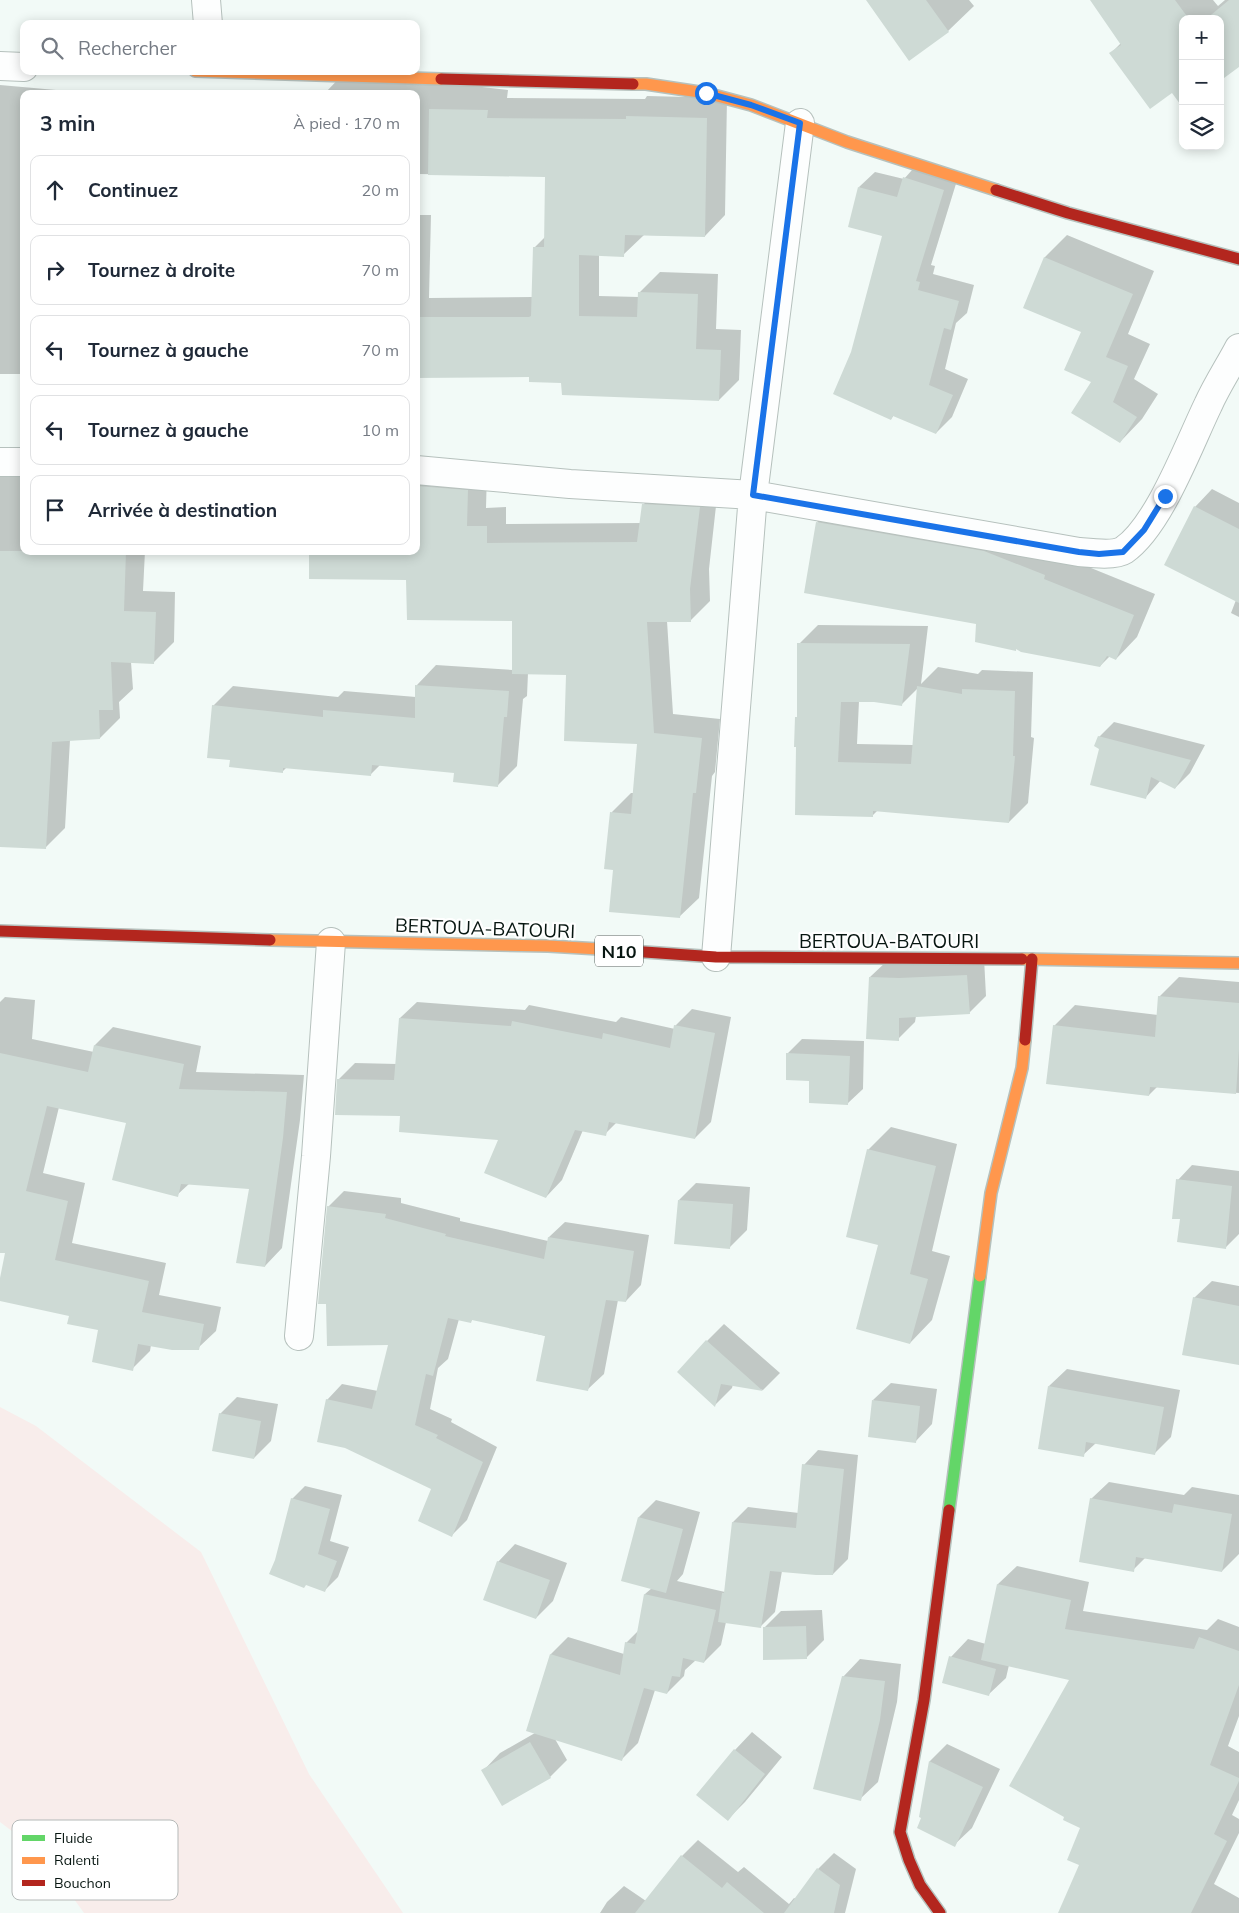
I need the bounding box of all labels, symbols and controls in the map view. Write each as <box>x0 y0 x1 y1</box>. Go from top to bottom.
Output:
map controls <box>1179 15 1224 150</box>
button: + <box>1179 15 1224 60</box>
search box <box>20 20 420 75</box>
icon: search <box>38 34 66 62</box>
text: Rechercher <box>78 36 177 60</box>
button: − <box>1179 60 1224 105</box>
route start <box>695 82 718 105</box>
button: layers <box>1179 105 1224 150</box>
text: 3 min <box>40 110 95 136</box>
text: À pied · 170 m <box>293 113 400 133</box>
icon: ahead <box>41 176 69 204</box>
text: Continuez <box>88 178 178 202</box>
text: 20 m <box>362 180 399 200</box>
icon: right <box>41 256 69 284</box>
text: Tournez à droite <box>88 258 235 282</box>
text: 70 m <box>362 260 399 280</box>
icon: left <box>41 336 69 364</box>
text: Tournez à gauche <box>88 338 249 362</box>
text: 70 m <box>362 340 399 360</box>
icon: left <box>41 416 69 444</box>
text: Tournez à gauche <box>88 418 249 442</box>
text: 10 m <box>362 420 399 440</box>
route end <box>1154 485 1177 508</box>
icon: arrive <box>41 496 69 524</box>
text: Arrivée à destination <box>88 498 277 522</box>
street label: BERTOUA-BATOURI <box>395 913 575 943</box>
street label: BERTOUA-BATOURI <box>799 929 979 953</box>
road number: N10 <box>595 936 643 966</box>
legend <box>12 1820 178 1900</box>
text: Fluide <box>54 1829 93 1847</box>
text: Ralenti <box>54 1851 99 1869</box>
text: Bouchon <box>54 1874 111 1892</box>

